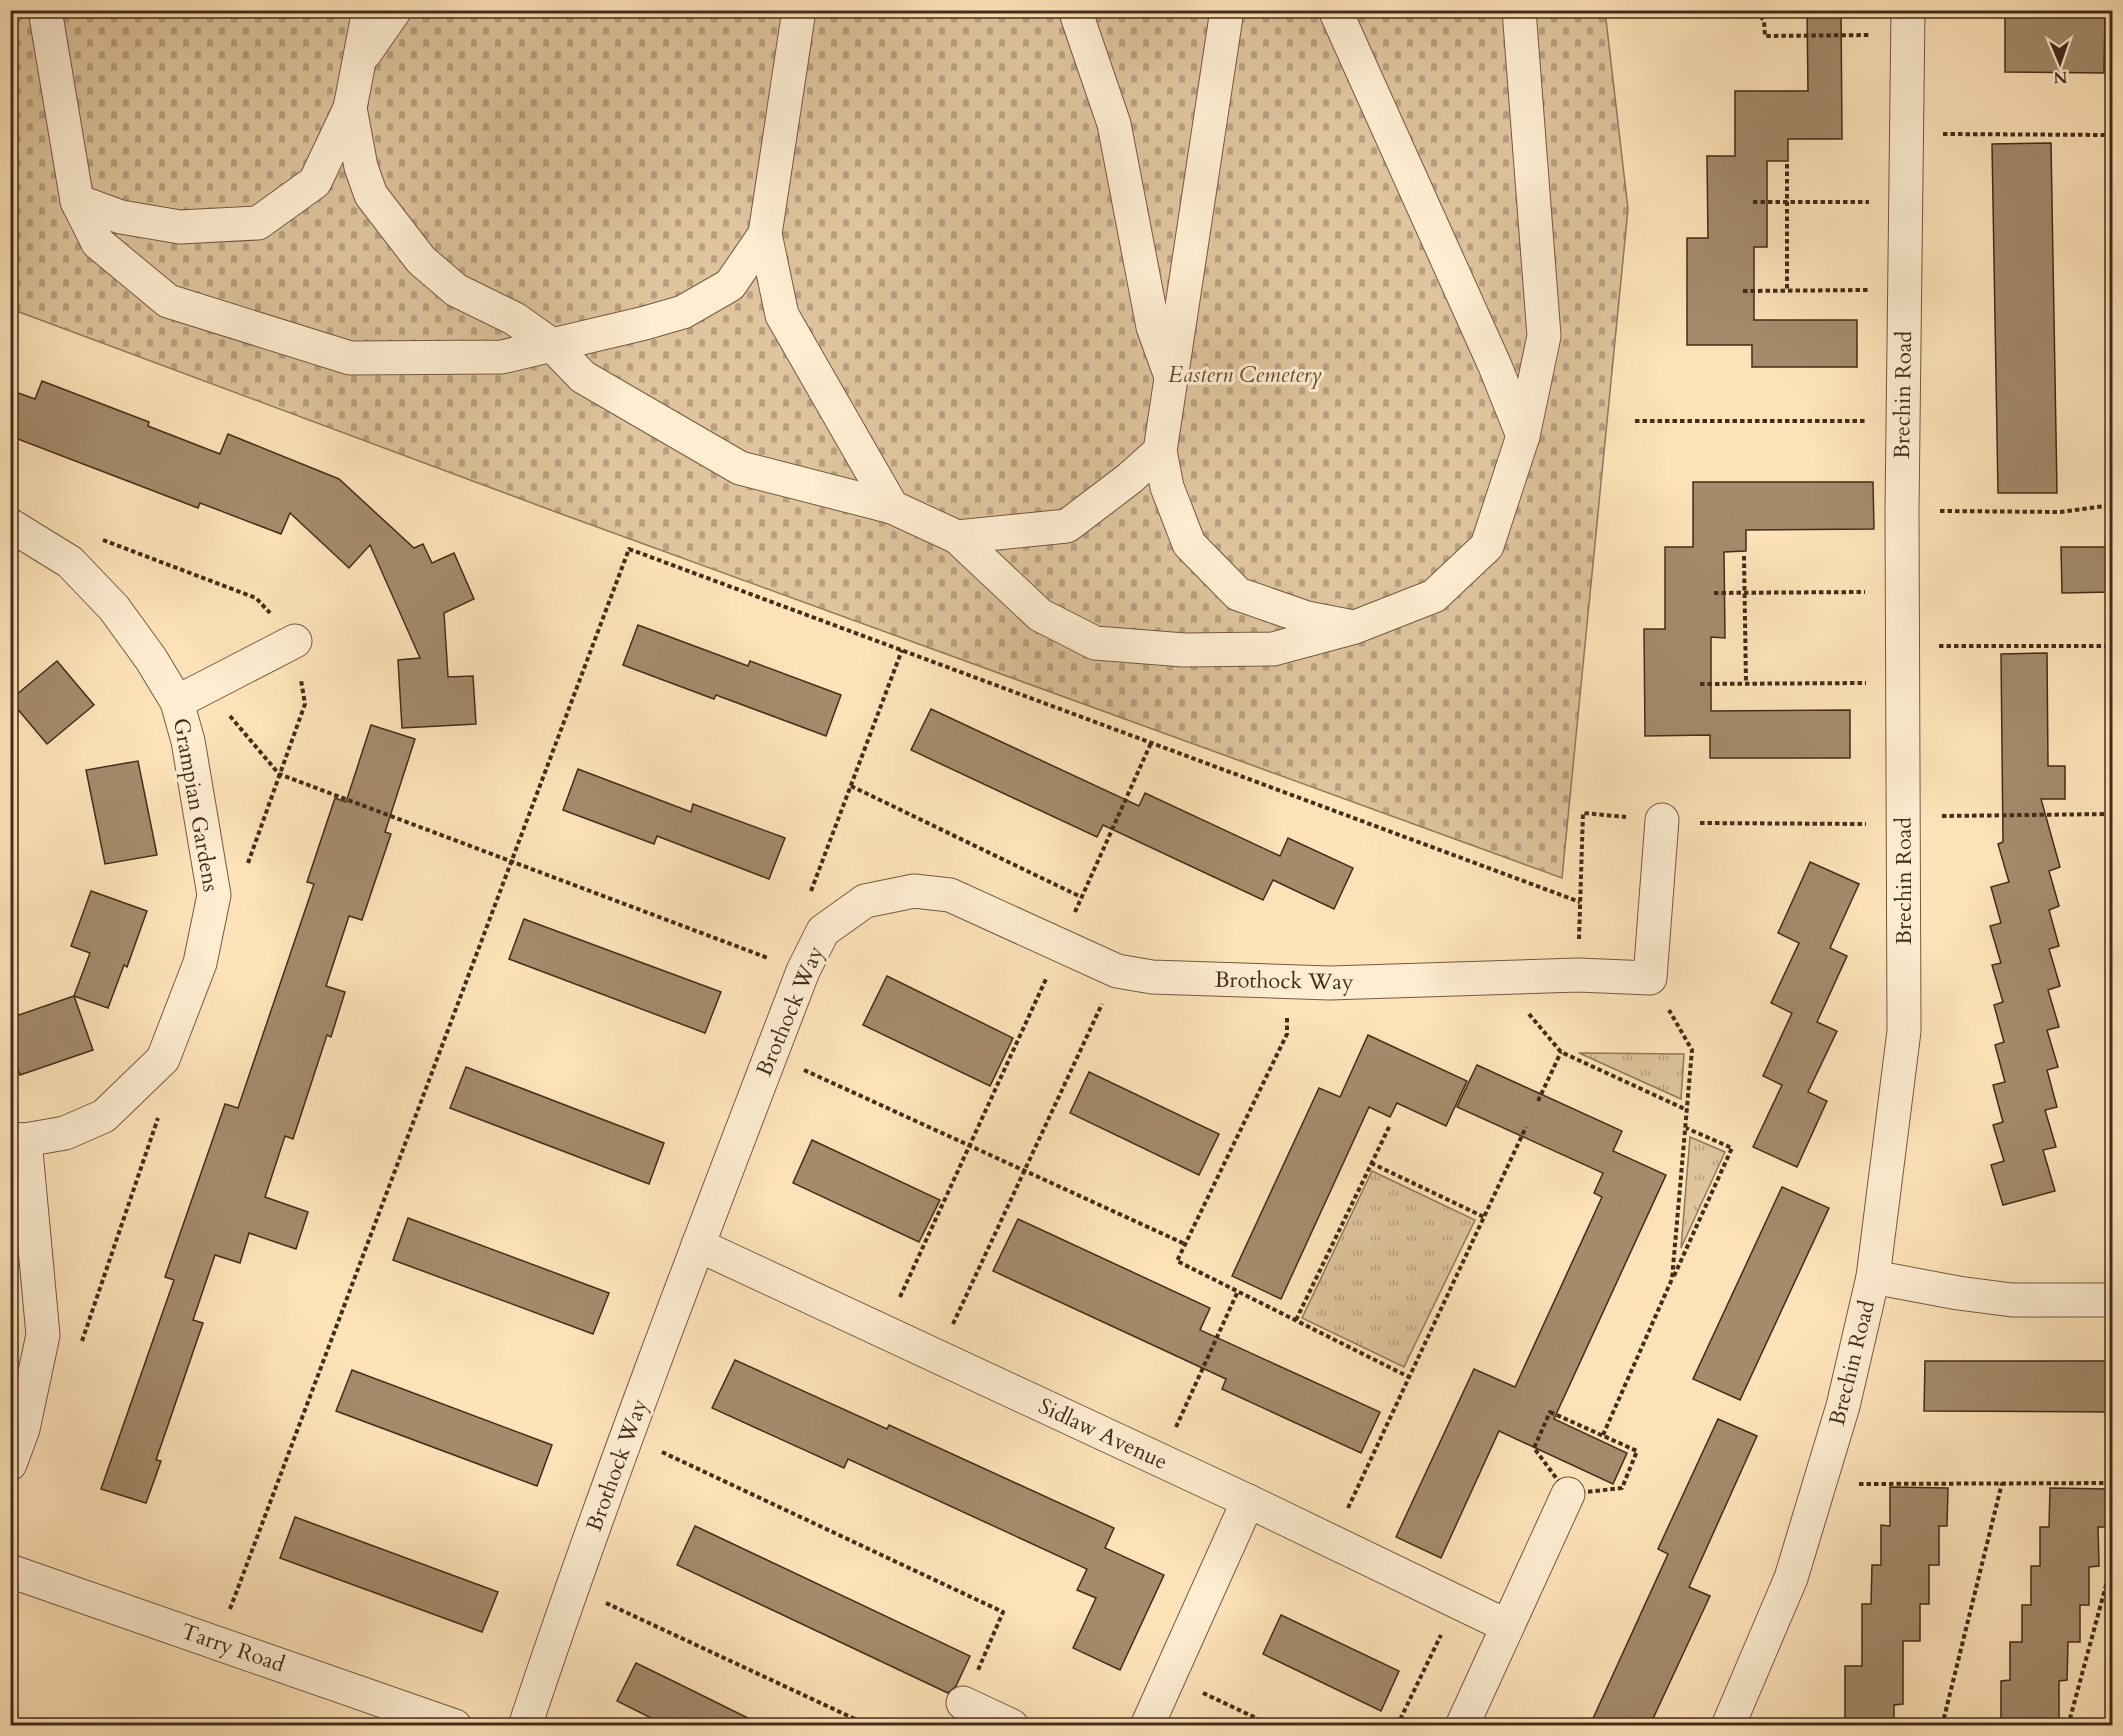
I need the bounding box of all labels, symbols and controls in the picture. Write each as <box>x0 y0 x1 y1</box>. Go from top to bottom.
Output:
north arrow <box>2030 33 2090 93</box>
text: N <box>2053 66 2068 88</box>
street label: Brechin Road <box>1887 330 1919 459</box>
park label: Eastern Cemetery <box>1168 360 1322 390</box>
street label: Grampian Gardens <box>166 716 226 894</box>
street label: Brechin Road <box>1889 817 1919 945</box>
street label: Brothock Way <box>749 941 831 1081</box>
street label: Brothock Way <box>1214 965 1354 997</box>
street label: Brechin Road <box>1822 1297 1882 1429</box>
street label: Sidlaw Avenue <box>1034 1391 1172 1477</box>
street label: Brothock Way <box>579 1394 655 1535</box>
street label: Tarry Road <box>177 1616 289 1680</box>

